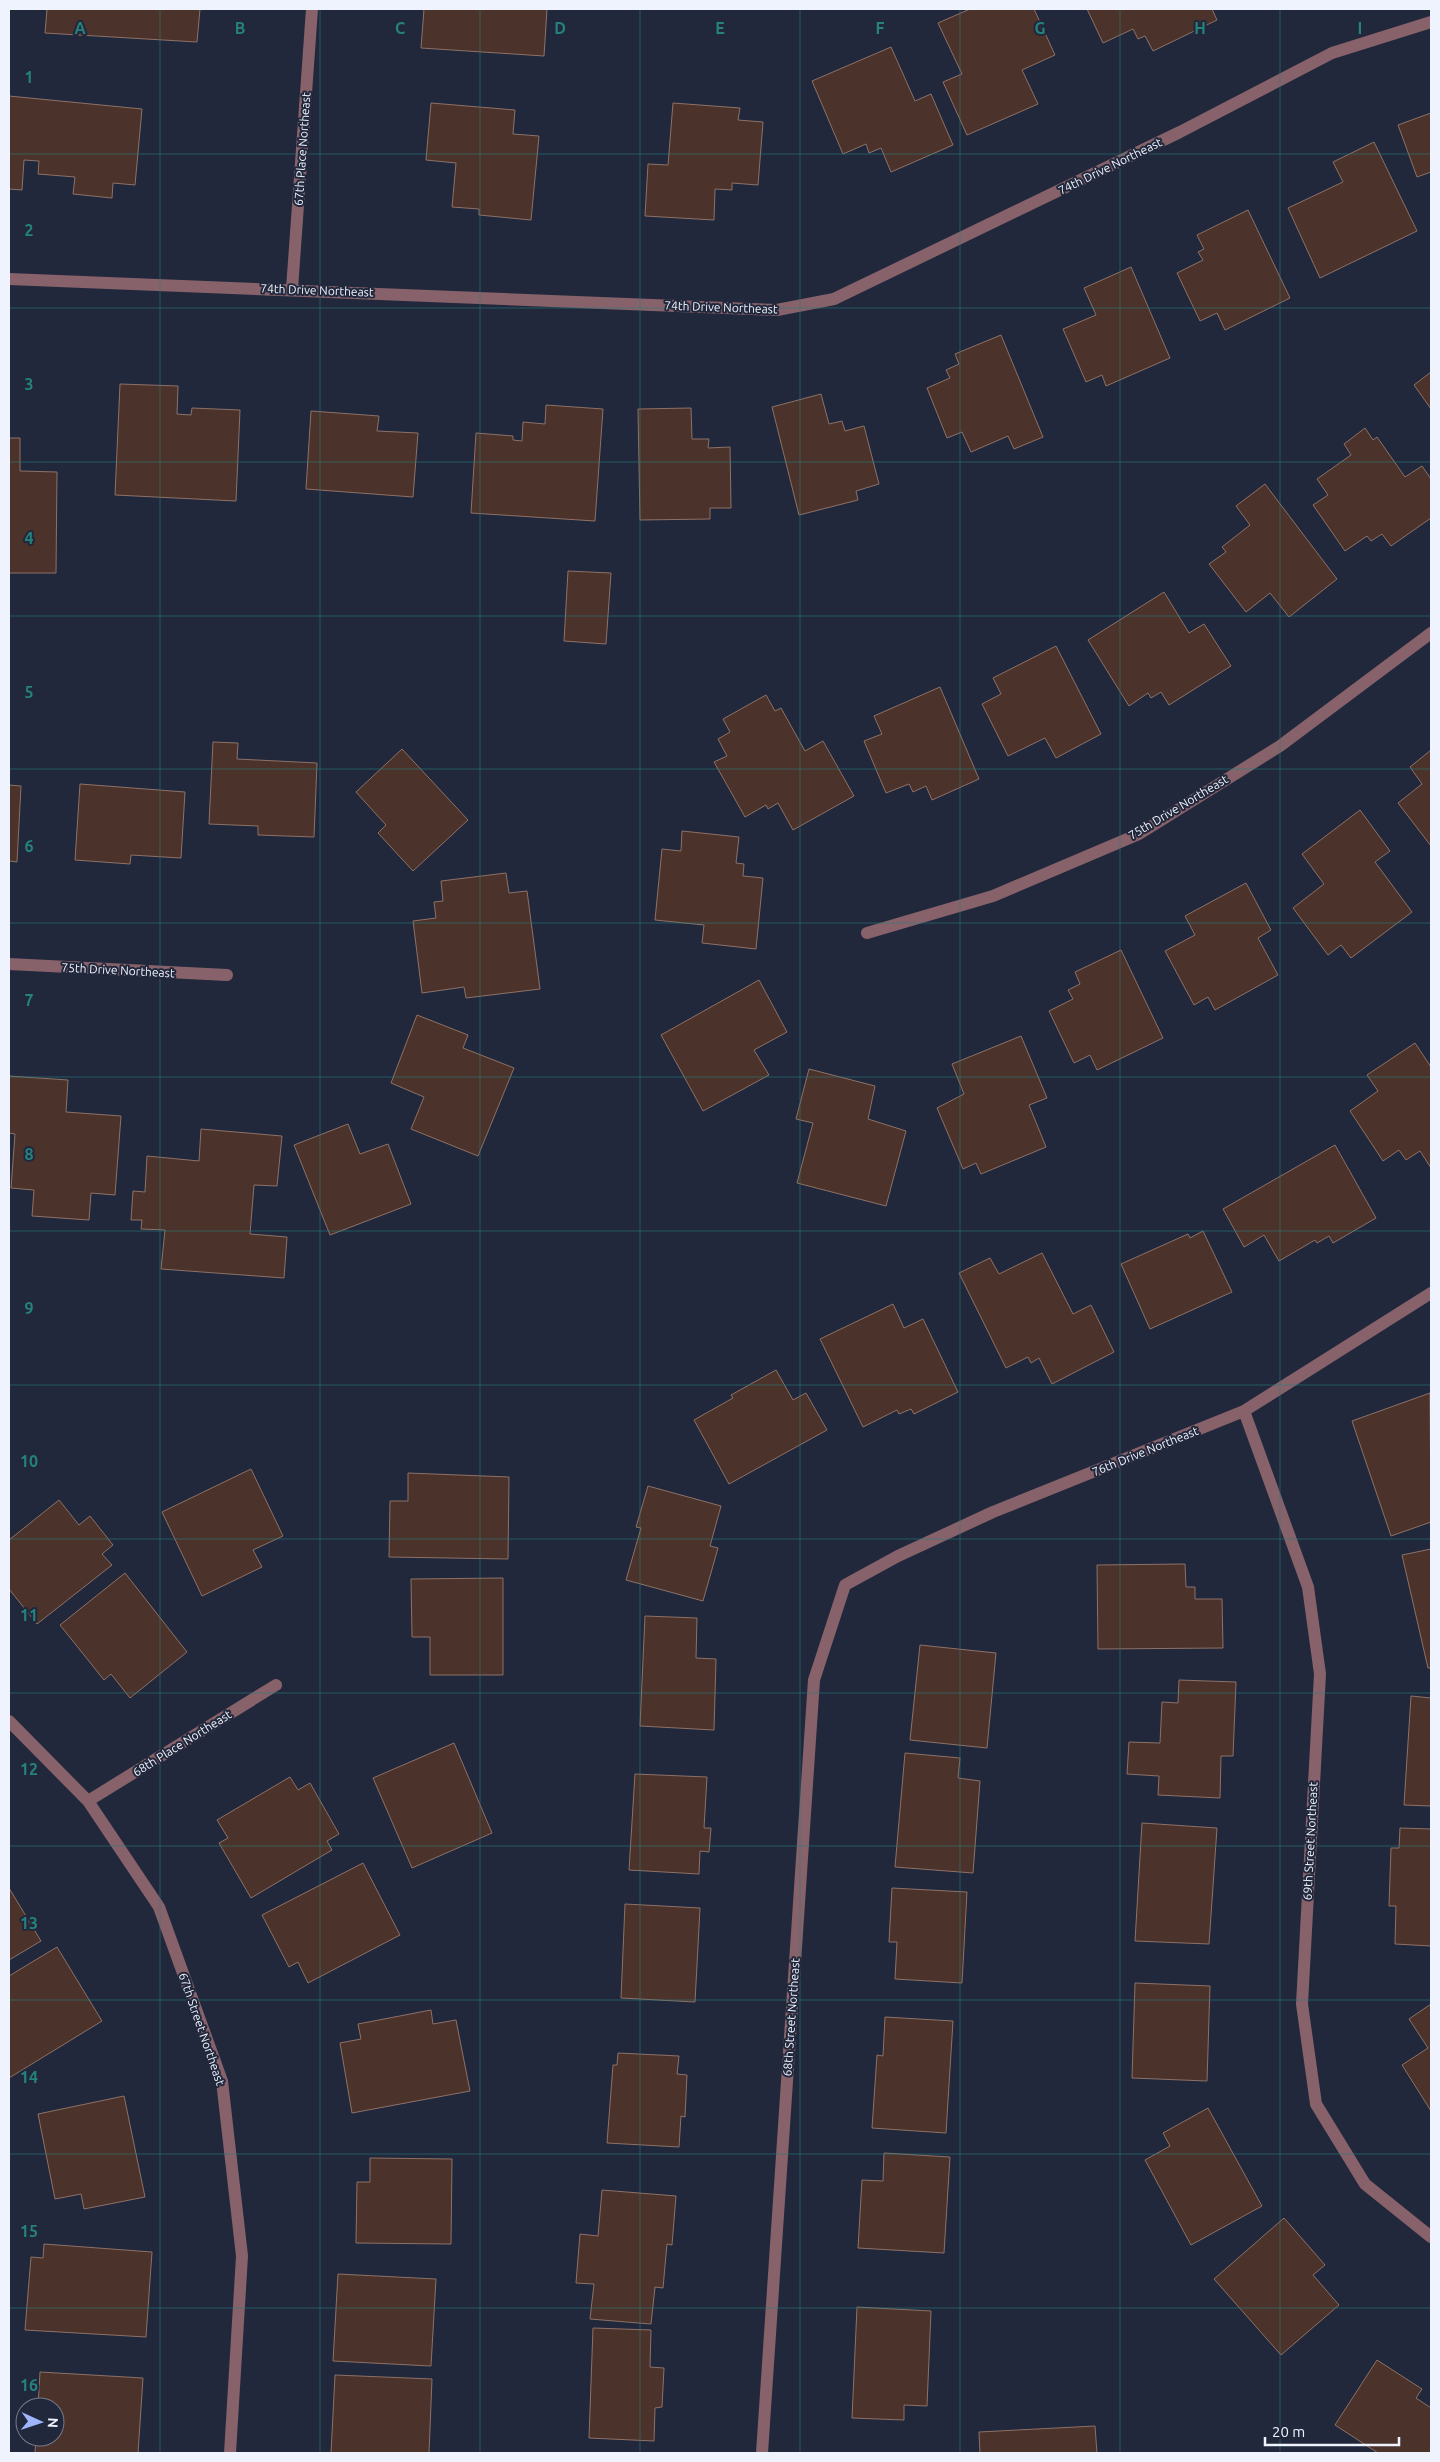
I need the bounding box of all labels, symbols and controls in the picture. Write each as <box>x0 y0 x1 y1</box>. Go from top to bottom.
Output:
text: A <box>74 19 86 37</box>
text: B <box>235 19 245 37</box>
text: C <box>395 19 405 37</box>
text: D <box>554 19 566 37</box>
text: E <box>715 19 725 37</box>
text: F <box>876 19 885 37</box>
text: G <box>1034 19 1046 37</box>
text: H <box>1194 19 1206 37</box>
text: I <box>1358 19 1362 37</box>
text: 1 <box>24 68 34 86</box>
street label: 67th Place Northeast <box>292 92 312 206</box>
street label: 74th Drive Northeast <box>1056 135 1164 197</box>
text: 2 <box>24 221 34 239</box>
street label: 74th Drive Northeast <box>260 282 374 298</box>
street label: 74th Drive Northeast <box>664 299 778 315</box>
text: 3 <box>24 375 34 393</box>
text: 4 <box>24 529 34 547</box>
text: 5 <box>24 683 34 701</box>
street label: 75th Drive Northeast <box>1126 772 1230 842</box>
text: 6 <box>24 837 34 855</box>
street label: 75th Drive Northeast <box>61 961 175 979</box>
text: 7 <box>24 991 34 1009</box>
text: 8 <box>24 1145 34 1163</box>
text: 9 <box>24 1299 34 1317</box>
street label: 76th Drive Northeast <box>1090 1424 1200 1478</box>
text: 10 <box>20 1452 38 1470</box>
text: 11 <box>20 1606 38 1624</box>
street label: 68th Place Northeast <box>130 1707 234 1779</box>
text: 12 <box>20 1760 38 1778</box>
street label: 69th Street Northeast <box>1300 1781 1320 1901</box>
text: 13 <box>20 1914 38 1932</box>
street label: 68th Street Northeast <box>780 1957 802 2077</box>
street label: 67th Street Northeast <box>177 1971 228 2087</box>
text: 14 <box>20 2068 38 2086</box>
text: 15 <box>20 2222 38 2240</box>
text: 16 <box>20 2376 38 2394</box>
north arrow <box>15 2397 65 2447</box>
scale bar <box>1265 2414 1399 2446</box>
text: N <box>45 2417 61 2428</box>
text: 20 m <box>1272 2423 1305 2440</box>

